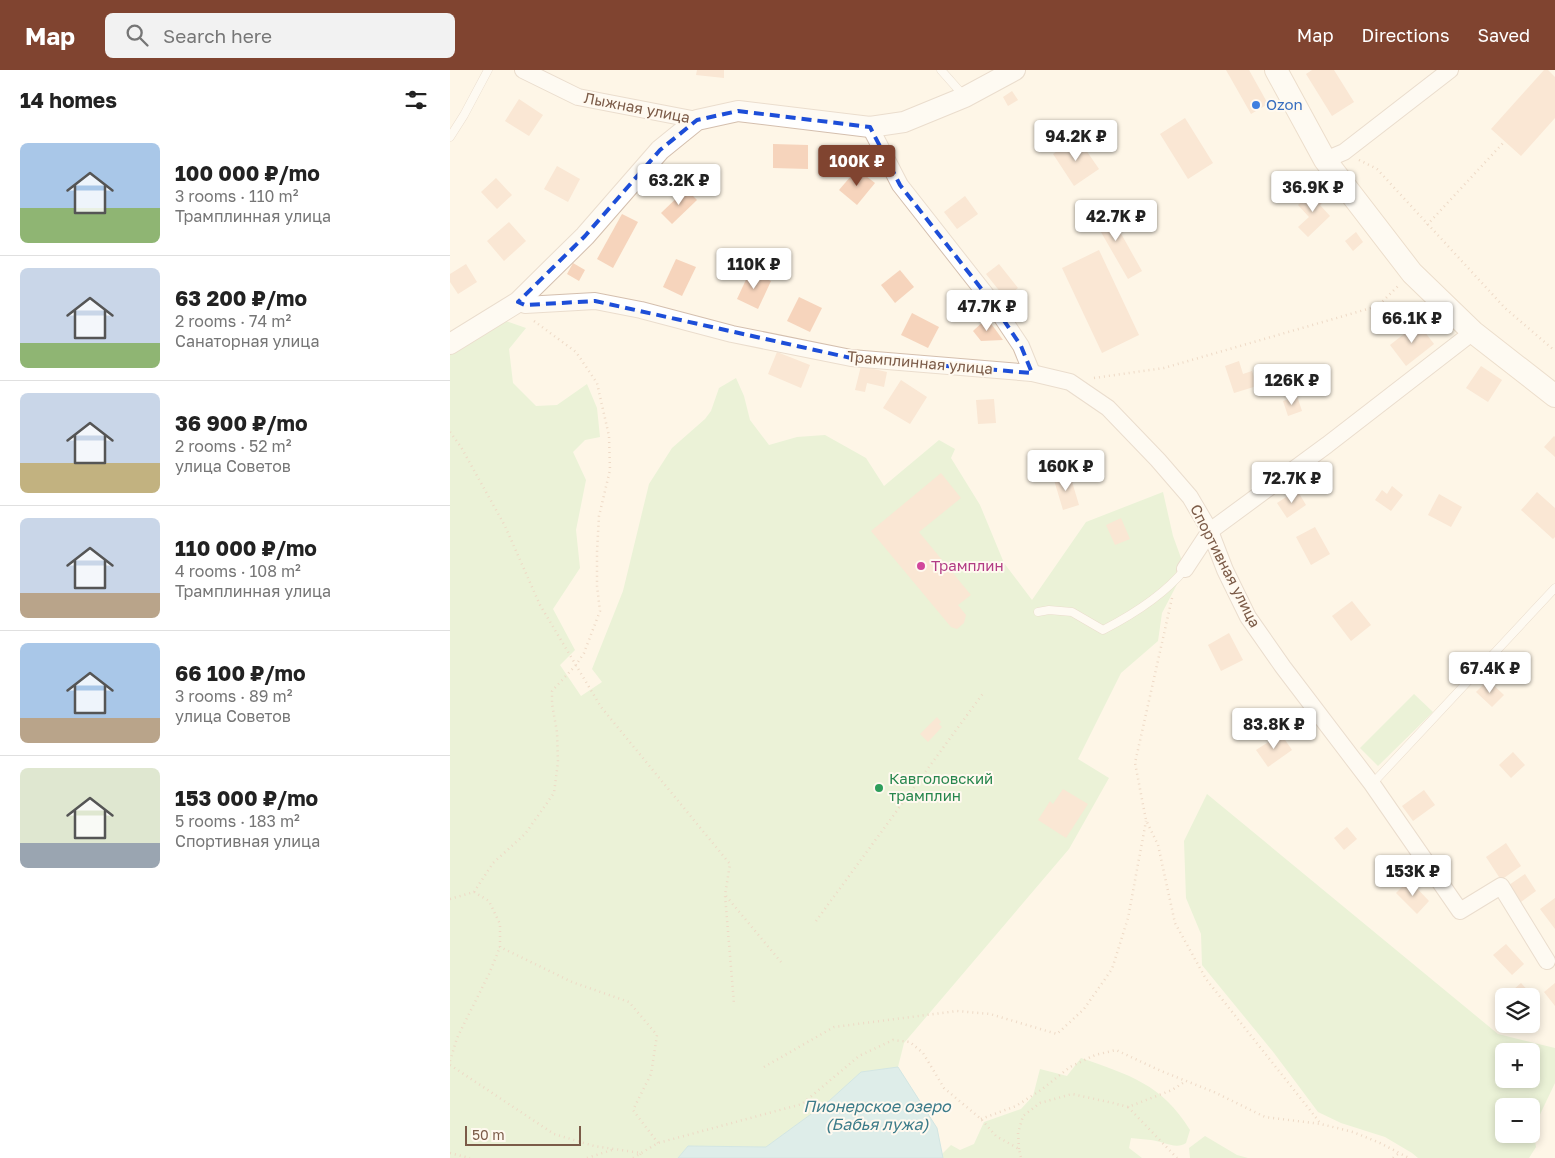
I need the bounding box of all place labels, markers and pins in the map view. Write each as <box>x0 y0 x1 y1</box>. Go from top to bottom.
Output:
place label: Ozon <box>1266 95 1303 113</box>
marker: Ozon <box>1250 99 1262 111</box>
pin: 94.2K ₽ <box>1030 119 1122 162</box>
pin: 100K ₽ <box>816 144 898 187</box>
pin: 63.2K ₽ <box>633 164 725 206</box>
pin: 36.9K ₽ <box>1267 170 1359 213</box>
pin: 42.7K ₽ <box>1070 200 1162 242</box>
pin: 110K ₽ <box>713 248 795 290</box>
pin: 47.7K ₽ <box>941 290 1033 332</box>
pin: 66.1K ₽ <box>1366 302 1458 344</box>
pin: 126K ₽ <box>1251 364 1333 406</box>
pin: 160K ₽ <box>1025 450 1107 492</box>
pin: 72.7K ₽ <box>1246 462 1338 504</box>
place label: Трамплин <box>931 556 1004 574</box>
marker: Трамплин <box>915 560 927 572</box>
pin: 67.4K ₽ <box>1444 652 1536 694</box>
pin: 83.8K ₽ <box>1228 708 1320 750</box>
place label: Кавголовский трамплин <box>889 769 993 804</box>
marker: Кавголовский трамплин <box>873 782 885 794</box>
pin: 153K ₽ <box>1372 854 1454 897</box>

